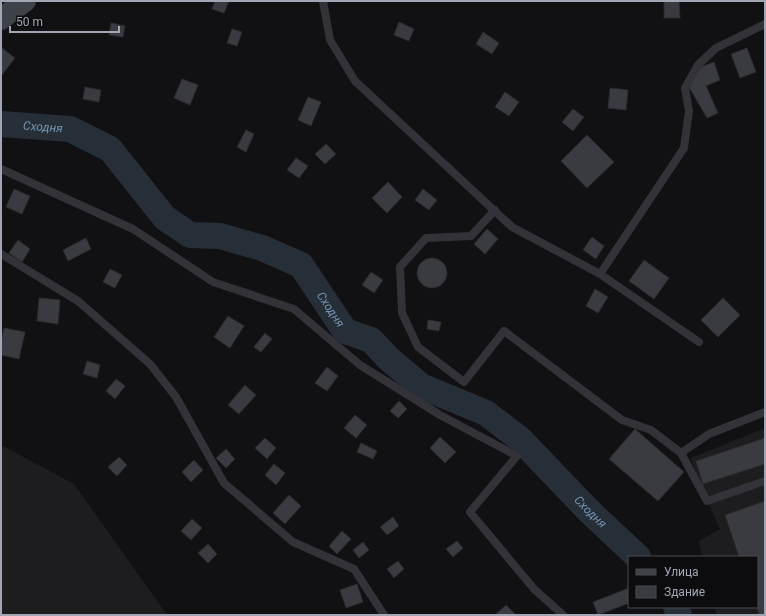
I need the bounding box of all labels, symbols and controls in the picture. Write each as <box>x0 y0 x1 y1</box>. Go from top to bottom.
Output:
scale bar <box>10 8 119 34</box>
text: 50 m <box>16 15 43 29</box>
water label: Сходня <box>23 119 63 135</box>
water label: Сходня <box>314 289 347 330</box>
water label: Сходня <box>571 493 609 531</box>
legend <box>628 556 758 608</box>
text: Улица <box>664 565 699 579</box>
text: Здание <box>664 585 705 599</box>

